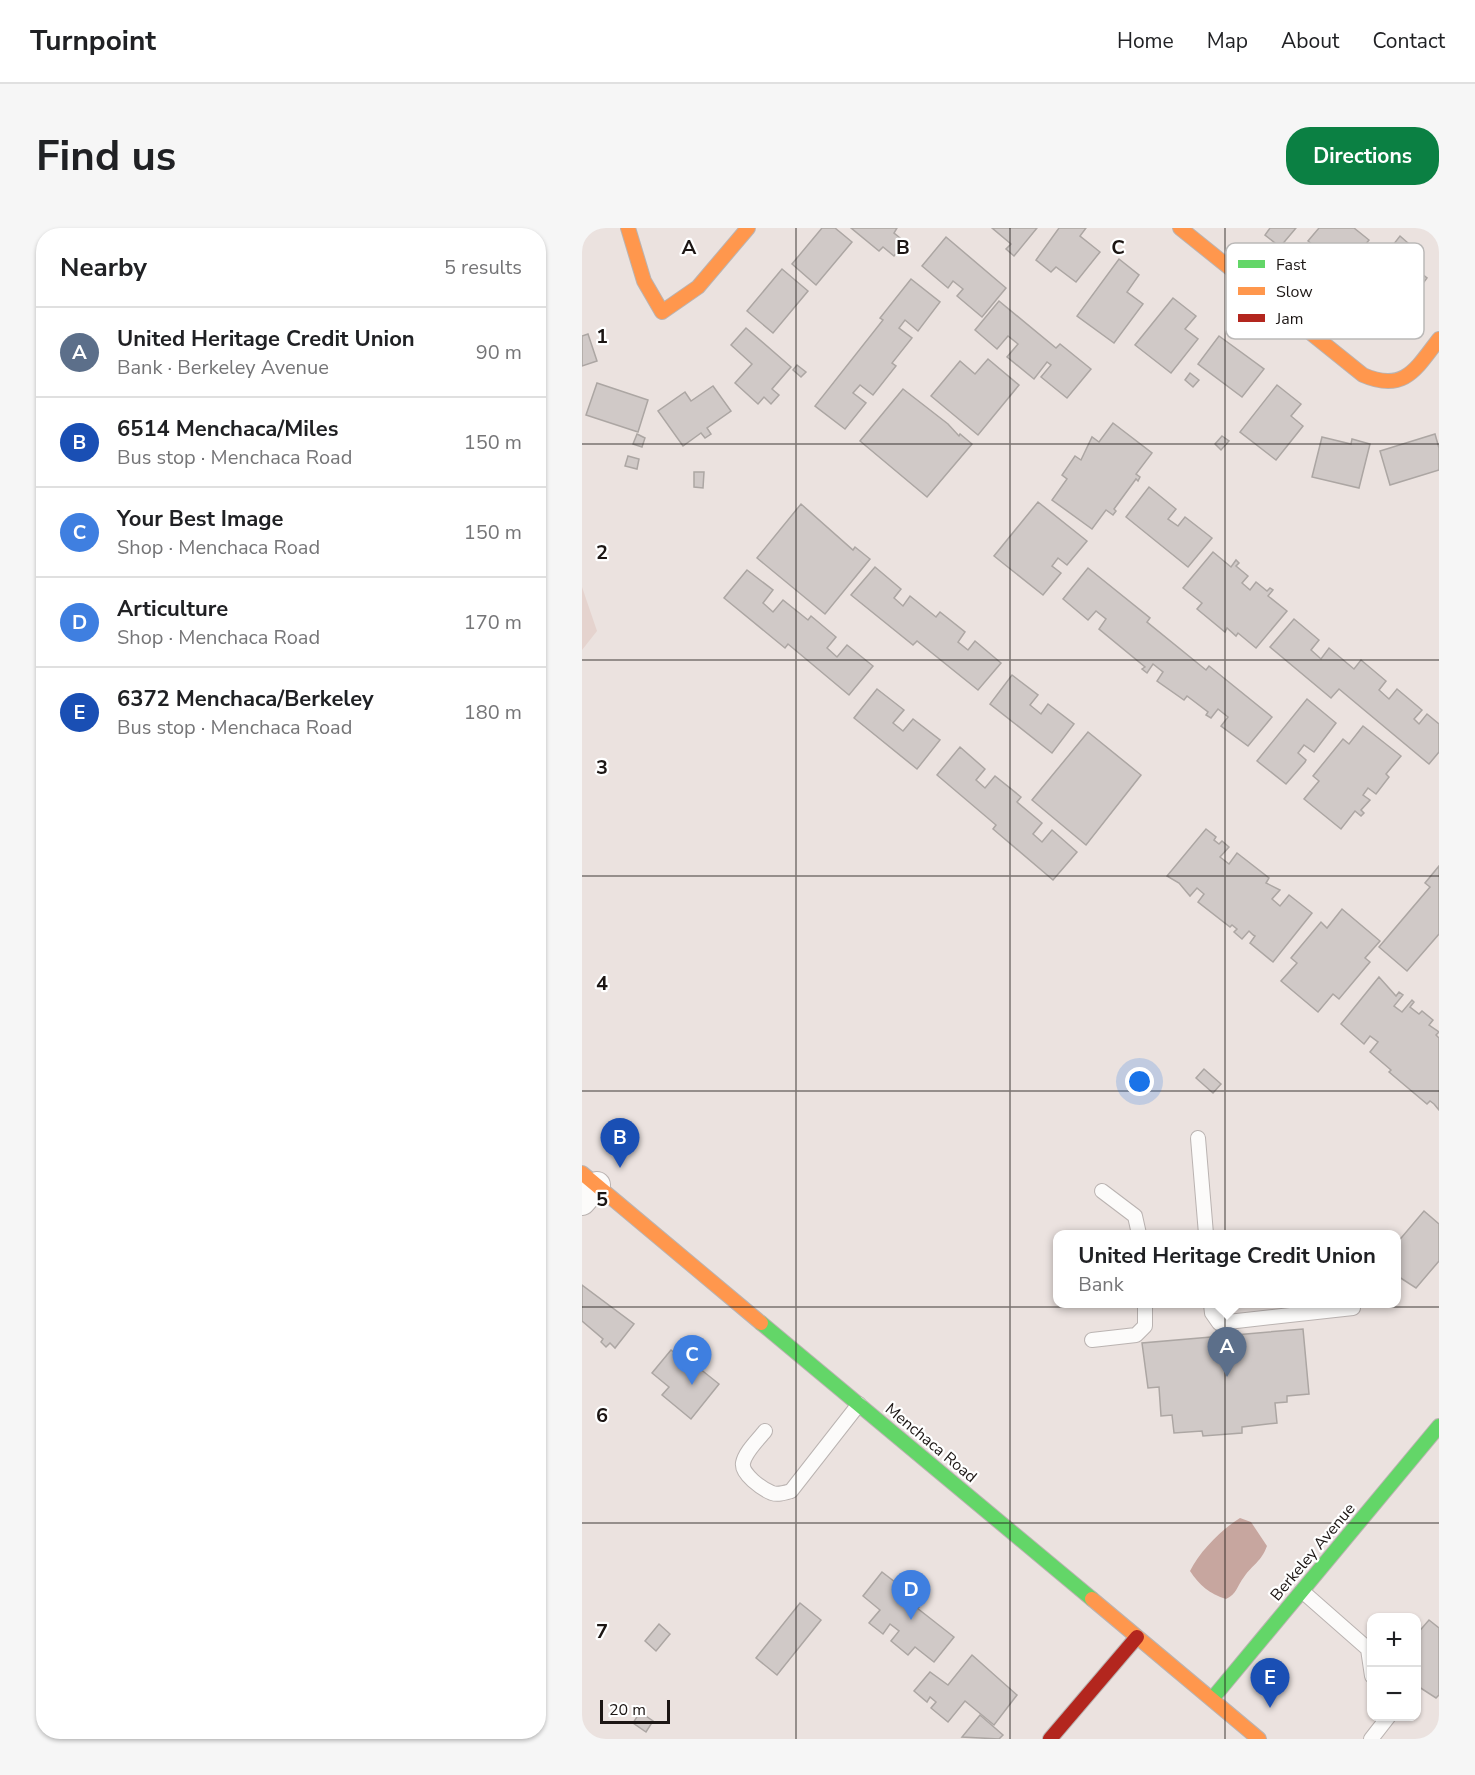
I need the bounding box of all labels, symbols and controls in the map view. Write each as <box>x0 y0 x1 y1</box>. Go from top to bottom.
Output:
text: Turnpoint <box>30 22 156 60</box>
text: Home <box>1117 27 1174 55</box>
text: Map <box>1207 27 1248 55</box>
text: About <box>1281 27 1339 55</box>
text: Contact <box>1372 27 1445 55</box>
button: Directions <box>1286 127 1439 185</box>
text: Find us <box>36 128 176 185</box>
text: A <box>682 234 697 261</box>
text: B <box>896 234 910 261</box>
text: C <box>1111 234 1125 261</box>
legend <box>1226 243 1424 339</box>
text: Nearby <box>60 250 147 285</box>
text: 5 results <box>444 254 522 281</box>
text: Fast <box>1276 254 1307 276</box>
text: Slow <box>1276 281 1313 303</box>
text: Jam <box>1275 308 1303 330</box>
text: 1 <box>596 323 608 350</box>
text: United Heritage Credit Union <box>117 324 415 354</box>
text: A <box>72 339 87 366</box>
text: 90 m <box>476 339 522 366</box>
text: Bank · Berkeley Avenue <box>117 354 329 381</box>
text: 6514 Menchaca/Miles <box>117 414 338 444</box>
text: B <box>73 429 86 456</box>
text: 150 m <box>464 429 522 456</box>
text: Bus stop · Menchaca Road <box>117 444 352 471</box>
text: Your Best Image <box>117 504 284 534</box>
text: C <box>73 519 86 546</box>
text: 150 m <box>464 519 522 546</box>
text: Shop · Menchaca Road <box>117 534 320 561</box>
text: 2 <box>596 539 608 566</box>
text: Articulture <box>117 594 228 624</box>
text: D <box>72 609 87 636</box>
text: 170 m <box>464 609 522 636</box>
text: Shop · Menchaca Road <box>117 624 320 651</box>
text: 6372 Menchaca/Berkeley <box>117 684 374 714</box>
text: E <box>74 699 85 726</box>
text: 180 m <box>464 699 522 726</box>
text: Bus stop · Menchaca Road <box>117 714 352 741</box>
text: 3 <box>596 754 608 781</box>
text: 4 <box>596 970 608 997</box>
your location <box>1125 1067 1154 1096</box>
pin: B <box>600 1118 639 1168</box>
text: 5 <box>596 1186 608 1213</box>
popup <box>1053 1230 1401 1308</box>
text: United Heritage Credit Union <box>1078 1241 1376 1271</box>
text: Bank <box>1078 1271 1124 1298</box>
pin: A <box>1208 1328 1246 1377</box>
pin: C <box>672 1336 712 1385</box>
street label: Menchaca Road <box>880 1398 982 1488</box>
text: 6 <box>596 1402 608 1429</box>
street label: Berkeley Avenue <box>1266 1498 1360 1606</box>
pin: D <box>892 1570 930 1620</box>
map controls <box>1367 1613 1421 1721</box>
button: + <box>1367 1613 1421 1667</box>
text: 7 <box>596 1618 608 1645</box>
pin: E <box>1250 1658 1290 1708</box>
button: − <box>1367 1667 1421 1721</box>
scale bar <box>600 1697 670 1724</box>
text: 20 m <box>609 1699 646 1721</box>

